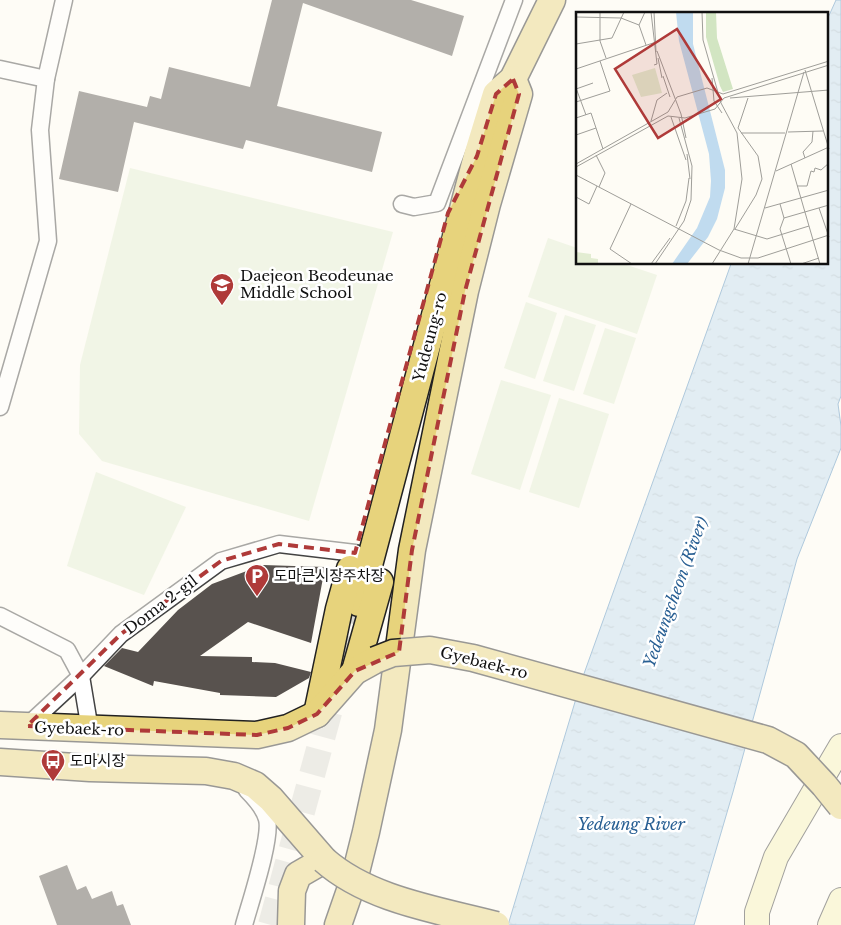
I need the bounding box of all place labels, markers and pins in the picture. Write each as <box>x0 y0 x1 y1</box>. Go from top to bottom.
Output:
place label: Daejeon Beodeunae Middle School <box>240 266 394 302</box>
school or university icon: Daejeon Beodeunae Middle School <box>209 272 235 306</box>
parking icon: 도마큰시장주차장 <box>244 563 270 597</box>
place label: 도마큰시장주차장 <box>274 566 385 585</box>
bus stop icon: 도마시장 <box>40 748 66 782</box>
place label: 도마시장 <box>70 751 125 770</box>

